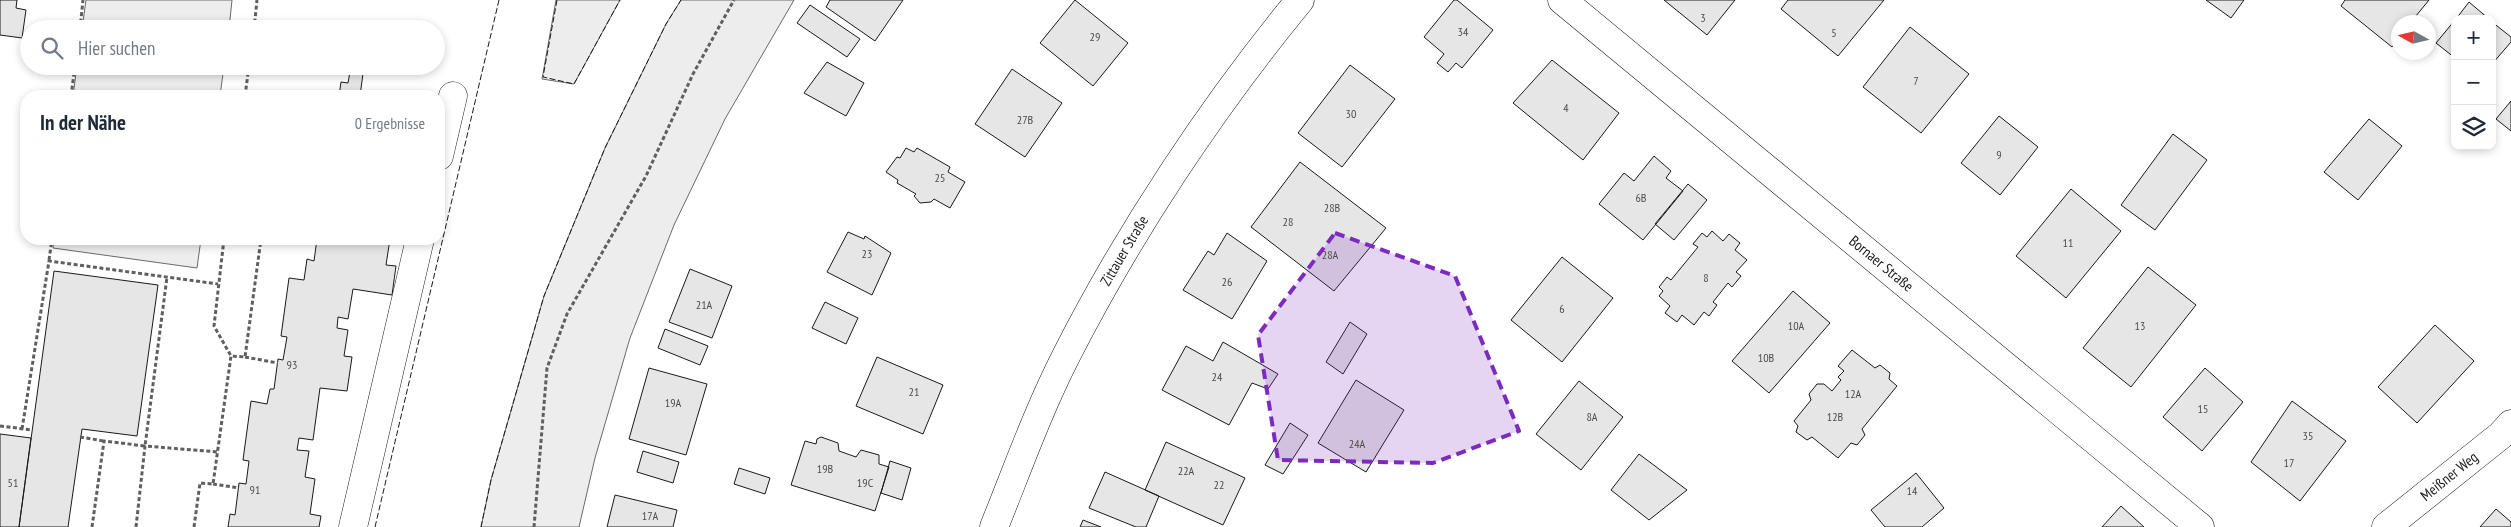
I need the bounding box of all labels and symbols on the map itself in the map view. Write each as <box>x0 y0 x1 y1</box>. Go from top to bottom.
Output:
house number: 3 <box>1700 10 1706 25</box>
north arrow <box>2391 15 2436 60</box>
house number: 34 <box>1458 24 1469 39</box>
house number: 5 <box>1831 25 1837 40</box>
house number: 29 <box>1090 29 1100 44</box>
house number: 7 <box>1913 73 1919 88</box>
house number: 4 <box>1563 100 1569 115</box>
house number: 30 <box>1346 106 1356 121</box>
house number: 27B <box>1017 112 1034 127</box>
house number: 9 <box>1996 147 2002 162</box>
house number: 25 <box>935 170 945 185</box>
house number: 6B <box>1635 190 1647 205</box>
house number: 28B <box>1324 200 1341 215</box>
street label: Zittauer Straße <box>1096 212 1152 289</box>
house number: 28 <box>1283 214 1293 229</box>
street label: Bornaer Straße <box>1845 231 1918 295</box>
house number: 11 <box>2063 235 2073 250</box>
house number: 23 <box>862 246 872 261</box>
house number: 28A <box>1322 247 1339 262</box>
house number: 8 <box>1703 270 1709 285</box>
house number: 26 <box>1222 274 1232 289</box>
house number: 21A <box>696 297 713 312</box>
house number: 6 <box>1559 301 1565 316</box>
house number: 10A <box>1788 318 1805 333</box>
house number: 13 <box>2135 318 2145 333</box>
house number: 10B <box>1758 350 1775 365</box>
house number: 93 <box>287 357 297 372</box>
house number: 24 <box>1212 369 1223 384</box>
house number: 21 <box>909 384 919 399</box>
house number: 12A <box>1845 386 1862 401</box>
house number: 19A <box>665 395 682 410</box>
house number: 15 <box>2198 401 2208 416</box>
house number: 8A <box>1586 409 1598 424</box>
house number: 12B <box>1827 409 1844 424</box>
house number: 35 <box>2303 428 2313 443</box>
house number: 24A <box>1349 436 1366 451</box>
street label: Meißner Weg <box>2416 447 2482 505</box>
house number: 17 <box>2284 455 2294 470</box>
house number: 19B <box>817 461 834 476</box>
house number: 22A <box>1178 463 1195 478</box>
house number: 51 <box>8 475 18 490</box>
house number: 19C <box>857 475 874 490</box>
house number: 22 <box>1214 477 1224 492</box>
house number: 91 <box>250 482 260 497</box>
house number: 14 <box>1907 483 1918 498</box>
house number: 17A <box>642 508 658 523</box>

